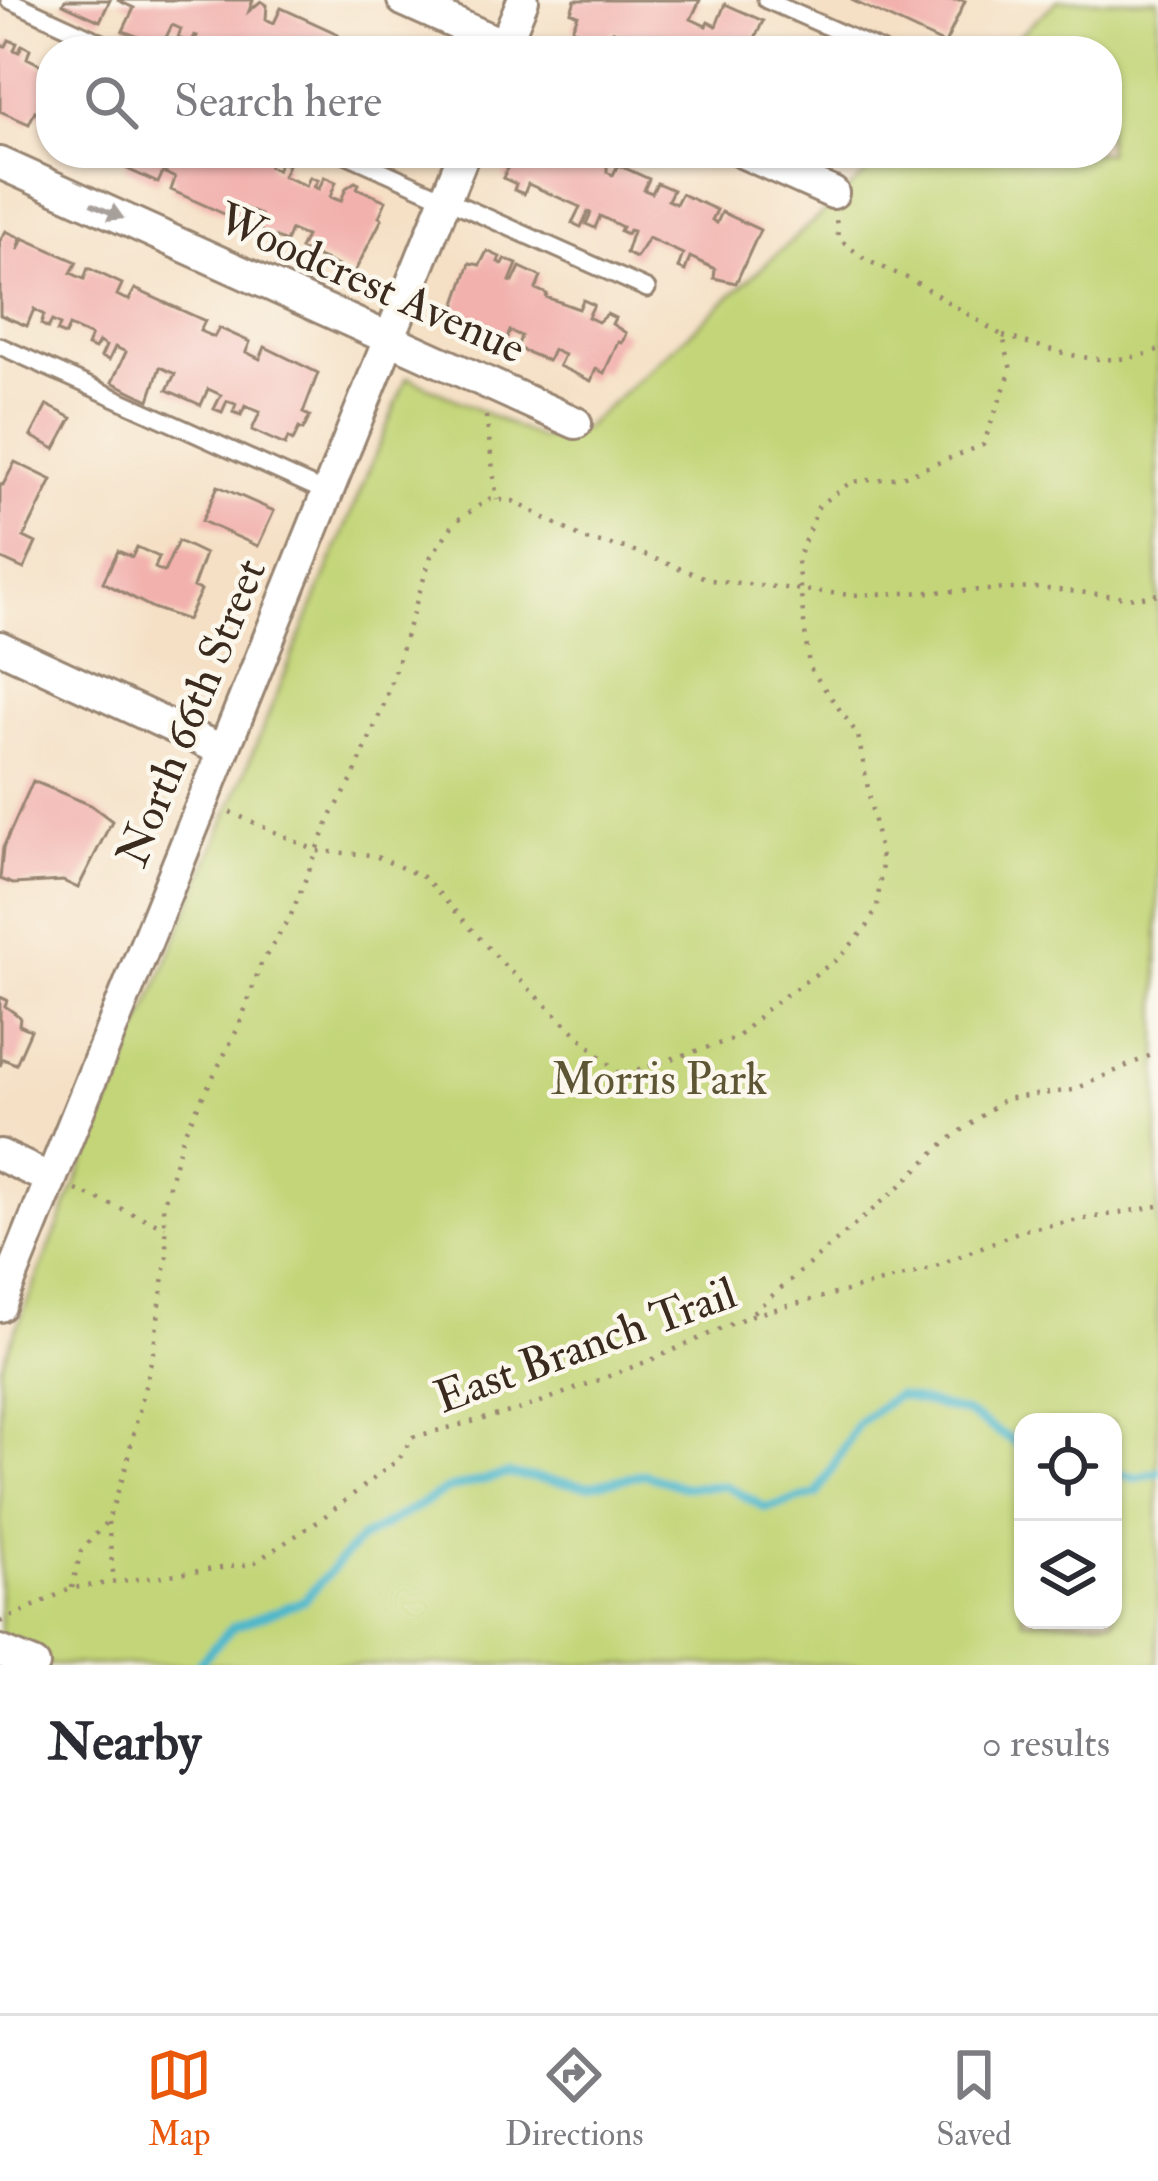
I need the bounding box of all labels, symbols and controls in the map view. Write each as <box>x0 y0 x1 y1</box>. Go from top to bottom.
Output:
search box <box>36 36 1122 168</box>
icon: search <box>78 69 144 135</box>
text: Search here <box>174 74 382 130</box>
street label: Woodcrest Avenue <box>208 191 534 377</box>
one-way arrow <box>89 202 124 222</box>
street label: North 66th Street <box>105 551 279 875</box>
park label: Morris Park <box>551 1052 767 1108</box>
street label: East Branch Trail <box>427 1265 744 1426</box>
map controls <box>1014 1413 1122 1629</box>
button: locate <box>1014 1413 1122 1521</box>
button: layers <box>1014 1521 1122 1629</box>
text: Nearby <box>48 1711 201 1775</box>
text: 0 results <box>982 1719 1110 1768</box>
tab: Map <box>146 2042 212 2155</box>
tab: Directions <box>505 2042 644 2155</box>
tab: Saved <box>936 2042 1012 2155</box>

